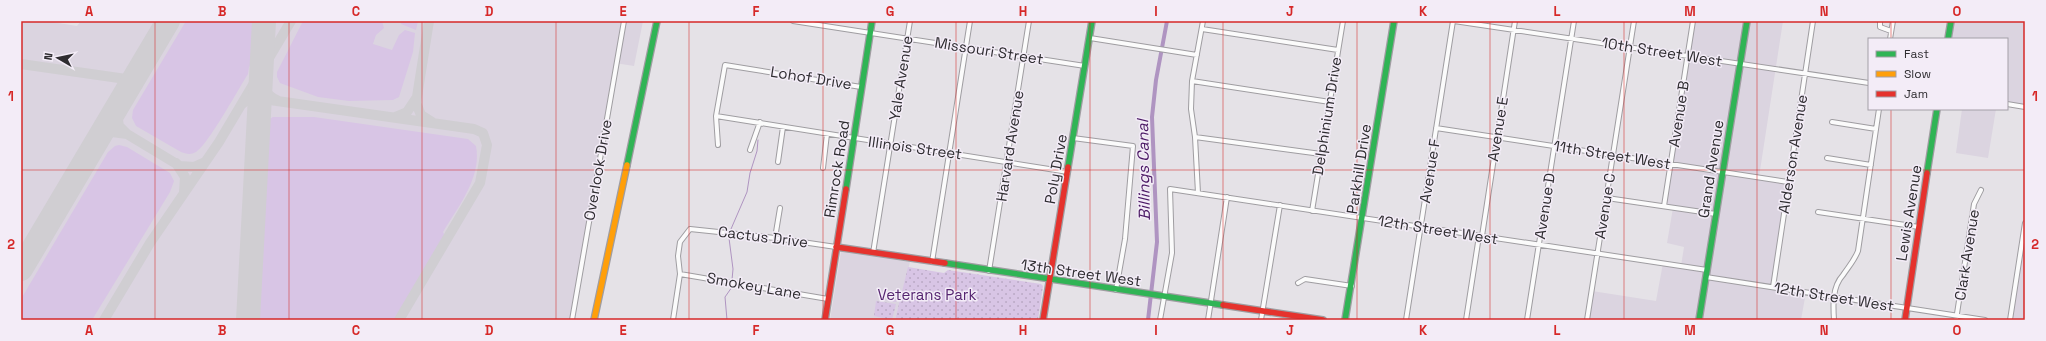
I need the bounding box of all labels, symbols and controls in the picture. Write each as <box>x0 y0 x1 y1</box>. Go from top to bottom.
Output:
text: A <box>85 3 94 20</box>
text: B <box>218 3 227 20</box>
text: C <box>352 3 360 20</box>
text: D <box>485 3 494 20</box>
text: E <box>619 3 627 20</box>
text: F <box>753 3 760 20</box>
text: G <box>886 3 894 20</box>
text: H <box>1019 3 1027 20</box>
text: I <box>1154 3 1158 20</box>
text: J <box>1286 3 1294 20</box>
text: K <box>1419 3 1428 20</box>
text: L <box>1553 3 1561 20</box>
text: M <box>1684 3 1696 20</box>
text: N <box>1820 3 1828 20</box>
text: O <box>1953 3 1962 20</box>
street label: Missouri Street <box>933 33 1045 69</box>
street label: 10th Street West <box>1600 33 1724 70</box>
street label: Yale Avenue <box>884 34 917 122</box>
north arrow <box>38 38 78 78</box>
legend <box>1868 38 2008 110</box>
text: Fast <box>1904 46 1929 62</box>
text: N <box>41 52 56 61</box>
street label: Delphinium Drive <box>1308 55 1345 177</box>
street label: Lohof Drive <box>769 62 853 93</box>
text: Slow <box>1904 66 1931 82</box>
street label: Avenue B <box>1664 79 1693 148</box>
text: Jam <box>1904 86 1928 102</box>
text: 1 <box>8 88 14 105</box>
text: 1 <box>2032 88 2038 105</box>
street label: Harvard Avenue <box>991 89 1028 203</box>
street label: Alderson Avenue <box>1774 93 1811 215</box>
street label: Avenue E <box>1483 95 1512 163</box>
water label: Billings Canal <box>1132 117 1155 221</box>
street label: Overlook Drive <box>579 118 616 222</box>
street label: Grand Avenue <box>1693 118 1728 220</box>
street label: Rimrock Road <box>819 119 854 219</box>
street label: Parkhill Drive <box>1342 122 1375 215</box>
street label: Illinois Street <box>867 132 963 163</box>
street label: Poly Drive <box>1040 132 1071 205</box>
street label: 11th Street West <box>1552 136 1672 173</box>
street label: Avenue F <box>1415 137 1444 204</box>
street label: Lewis Avenue <box>1892 163 1926 262</box>
street label: Avenue D <box>1530 171 1559 240</box>
street label: Avenue C <box>1590 172 1619 240</box>
street label: Clark Avenue <box>1950 208 1983 302</box>
street label: 12th Street West <box>1377 211 1500 248</box>
street label: Cactus Drive <box>717 222 809 251</box>
text: 2 <box>7 236 15 253</box>
text: 2 <box>2031 236 2039 253</box>
street label: 13th Street West <box>1020 255 1143 290</box>
street label: Smokey Lane <box>705 268 803 303</box>
street label: 12th Street West <box>1773 278 1896 315</box>
park label: Veterans Park <box>877 285 977 304</box>
text: A <box>85 322 94 339</box>
text: B <box>218 322 227 339</box>
text: C <box>352 322 360 339</box>
text: D <box>485 322 494 339</box>
text: E <box>619 322 627 339</box>
text: F <box>753 322 760 339</box>
text: G <box>886 322 894 339</box>
text: H <box>1019 322 1027 339</box>
text: I <box>1154 322 1158 339</box>
text: J <box>1286 322 1294 339</box>
text: K <box>1419 322 1428 339</box>
text: L <box>1553 322 1561 339</box>
text: M <box>1684 322 1696 339</box>
text: N <box>1820 322 1828 339</box>
text: O <box>1953 322 1962 339</box>

